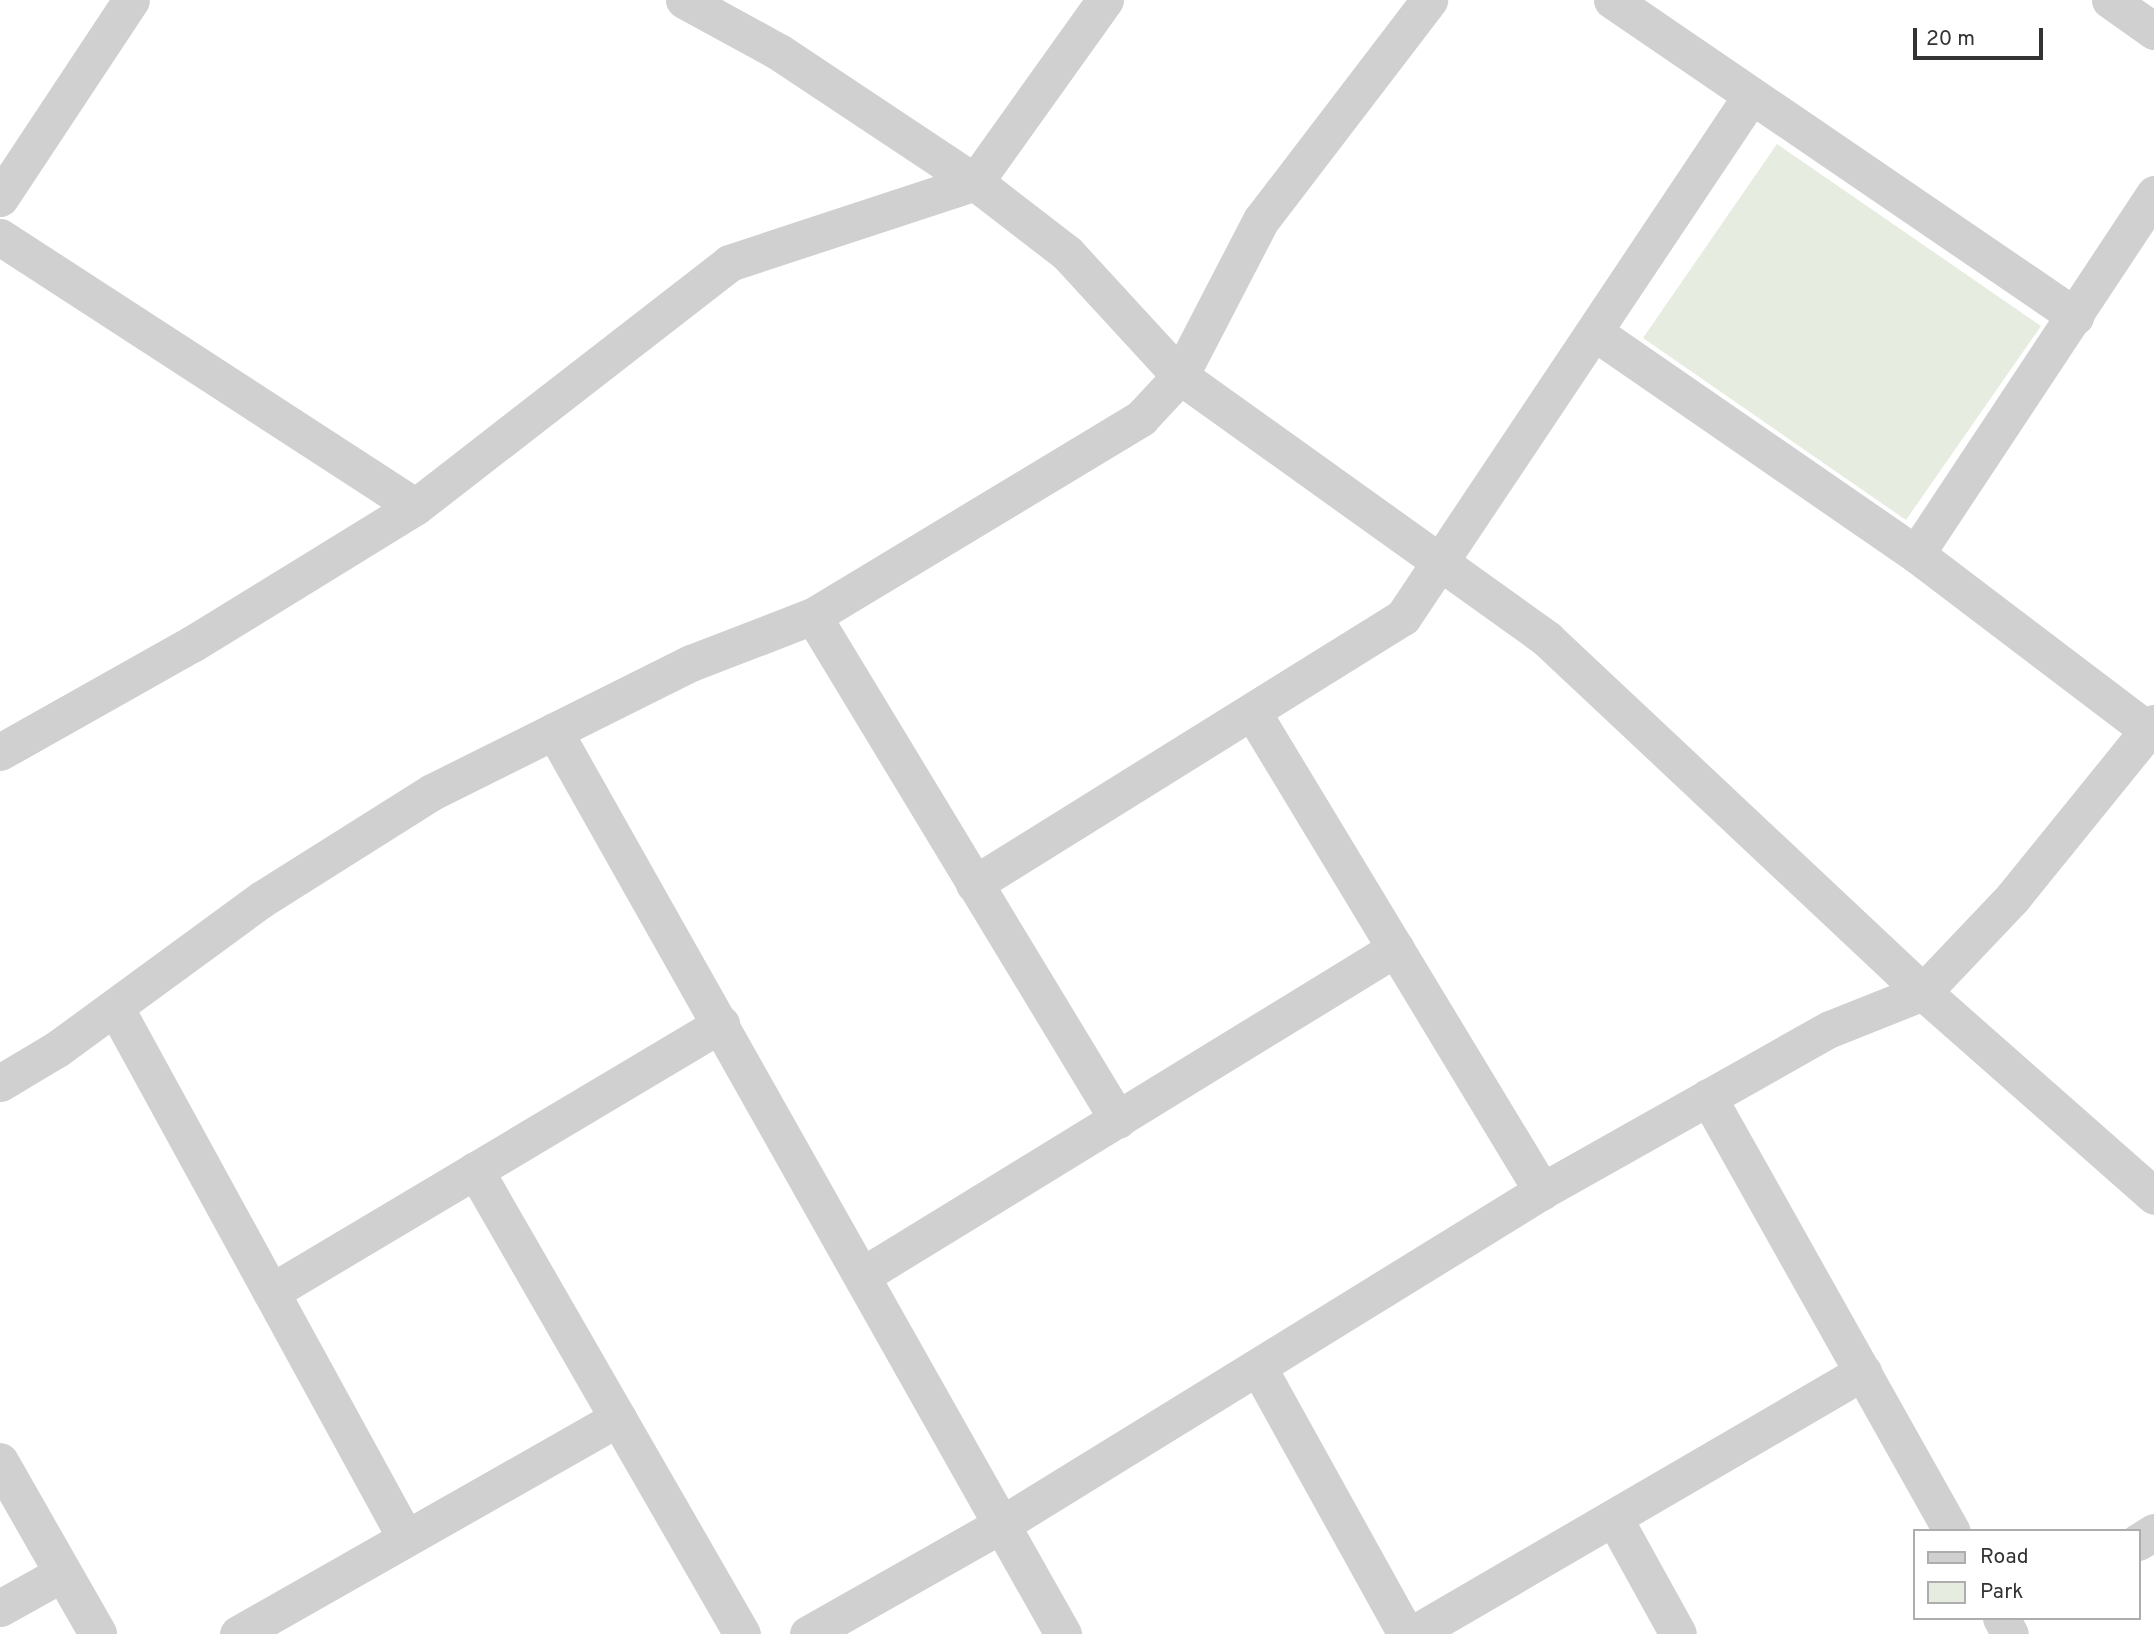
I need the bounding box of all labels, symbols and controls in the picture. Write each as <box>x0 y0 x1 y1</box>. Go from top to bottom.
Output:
scale bar <box>1916 14 2046 58</box>
text: 20 m <box>1926 26 1975 53</box>
legend <box>1912 1529 2140 1620</box>
text: Road <box>1980 1544 2029 1571</box>
text: Park <box>1980 1579 2023 1606</box>

